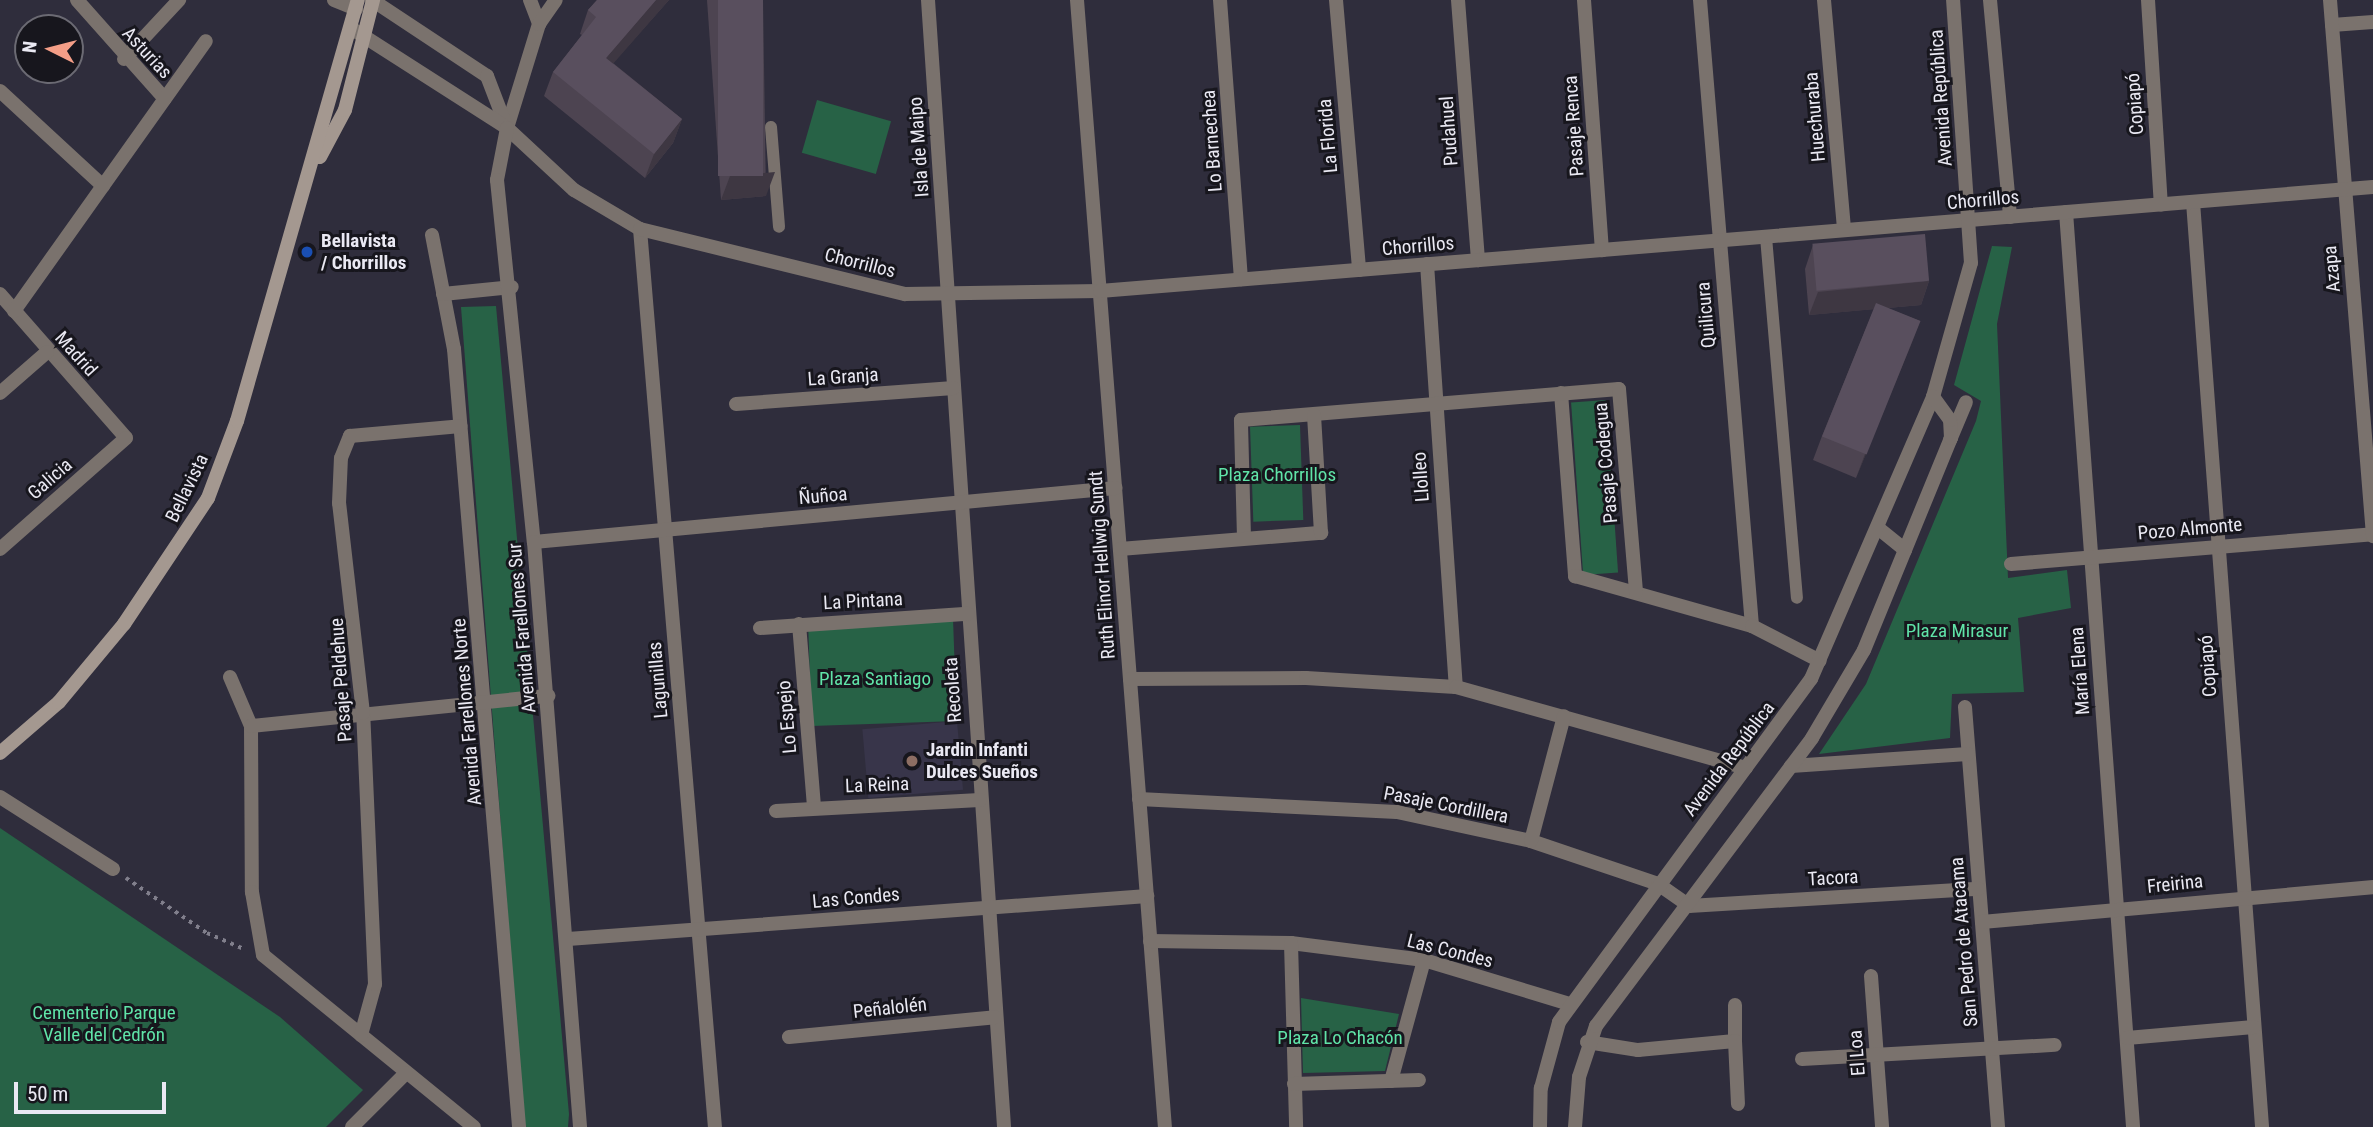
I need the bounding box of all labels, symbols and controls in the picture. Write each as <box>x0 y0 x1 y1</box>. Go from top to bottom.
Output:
north arrow <box>14 14 84 84</box>
street label: Asturias <box>117 22 177 84</box>
street label: Avenida República <box>1925 29 1957 167</box>
text: N <box>18 40 42 54</box>
street label: Huechuraba <box>1800 71 1830 163</box>
street label: Copiapó <box>2121 72 2149 136</box>
street label: Pasaje Renca <box>1559 75 1589 177</box>
street label: Lo Barnechea <box>1197 89 1227 193</box>
street label: Pudahuel <box>1435 95 1463 167</box>
street label: Isla de Maipo <box>904 96 934 198</box>
street label: La Florida <box>1313 98 1343 174</box>
street label: Chorrillos <box>1946 185 2020 215</box>
place label: Bellavista / Chorrillos <box>321 230 406 274</box>
street label: Chorrillos <box>1381 231 1455 261</box>
street label: Chorrillos <box>822 243 898 283</box>
marker: Bellavista / Chorrillos <box>299 244 315 260</box>
street label: Azapa <box>2319 245 2345 293</box>
street label: Quilicura <box>1692 281 1720 349</box>
street label: Madrid <box>50 327 102 381</box>
street label: La Granja <box>807 363 879 391</box>
street label: Pasaje Codegua <box>1589 402 1623 524</box>
street label: Bellavista <box>161 450 213 526</box>
street label: Llolleo <box>1408 451 1434 503</box>
street label: Galicia <box>23 454 77 504</box>
park label: Plaza Chorrillos <box>1218 464 1336 486</box>
street label: Ruth Elinor Hellwig Sundt <box>1084 470 1120 660</box>
street label: Ñuñoa <box>798 483 848 509</box>
street label: Pozo Almonte <box>2137 513 2243 545</box>
street label: Avenida Farellones Sur <box>503 542 541 714</box>
street label: La Pintana <box>823 588 903 614</box>
street label: Pasaje Peldehue <box>325 617 357 743</box>
street label: Avenida Farellones Norte <box>447 617 487 807</box>
park label: Plaza Mirasur <box>1906 620 2008 642</box>
street label: María Elena <box>2066 626 2094 716</box>
street label: Copiapó <box>2194 634 2222 698</box>
street label: Lagunillas <box>643 641 673 719</box>
street label: Recoleta <box>939 657 967 723</box>
park label: Plaza Santiago <box>819 668 931 690</box>
street label: Lo Espejo <box>772 680 802 754</box>
street label: Avenida República <box>1679 697 1779 821</box>
place label: Jardin Infanti Dulces Sueños <box>926 739 1038 783</box>
marker: Jardin Infanti Dulces Sueños <box>904 753 920 769</box>
street label: La Reina <box>845 772 909 798</box>
street label: Pasaje Cordillera <box>1382 782 1510 828</box>
street label: San Pedro de Atacama <box>1945 856 1983 1028</box>
street label: Tacora <box>1807 865 1859 891</box>
street label: Freirina <box>2146 870 2204 898</box>
street label: Las Condes <box>811 883 901 913</box>
street label: Las Condes <box>1405 929 1495 973</box>
street label: Peñalolén <box>852 993 928 1023</box>
park label: Cementerio Parque Valle del Cedrón <box>32 1002 176 1046</box>
park label: Plaza Lo Chacón <box>1277 1027 1403 1049</box>
street label: El Loa <box>1844 1029 1870 1077</box>
scale bar <box>18 1068 170 1112</box>
text: 50 m <box>27 1082 68 1106</box>

